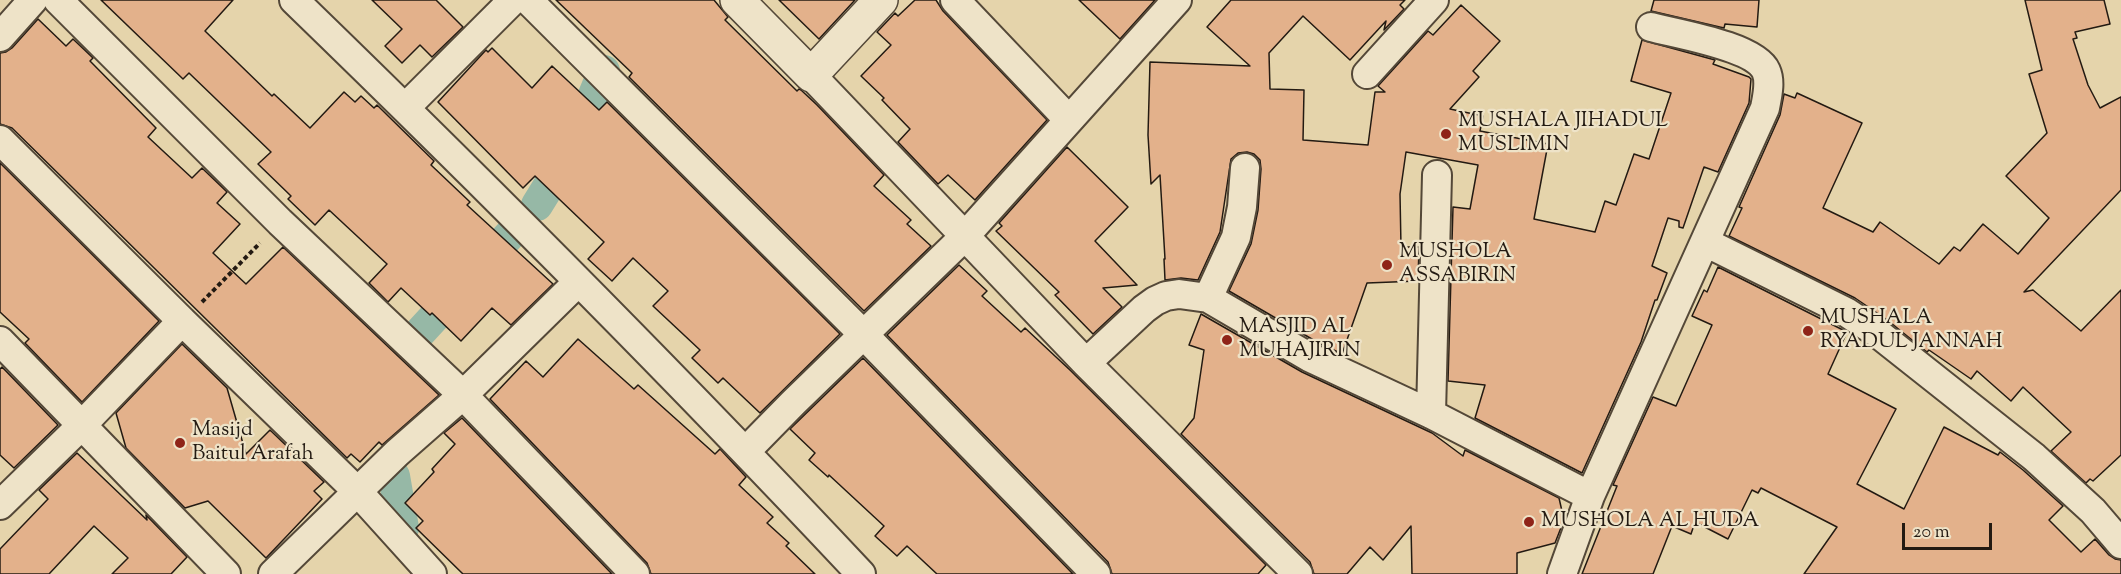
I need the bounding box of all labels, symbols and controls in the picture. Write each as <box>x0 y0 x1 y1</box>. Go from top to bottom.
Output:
place label: MUSHALA JIHADUL MUSLIMIN <box>1458 109 1668 159</box>
marker: MUSHALA JIHADUL MUSLIMIN <box>1439 127 1453 141</box>
place label: MUSHOLA ASSABIRIN <box>1399 240 1516 290</box>
marker: MUSHOLA ASSABIRIN <box>1380 258 1394 272</box>
place label: MUSHALA RYADUL JANNAH <box>1820 306 2002 356</box>
place label: MASJID AL MUHAJIRIN <box>1239 315 1360 365</box>
marker: MUSHALA RYADUL JANNAH <box>1801 324 1815 338</box>
marker: MASJID AL MUHAJIRIN <box>1220 333 1234 347</box>
place label: Masijd Baitul Arafah <box>192 418 314 468</box>
marker: Masijd Baitul Arafah <box>173 436 187 450</box>
place label: MUSHOLA AL HUDA <box>1541 509 1759 535</box>
scale bar <box>1905 511 1995 549</box>
marker: MUSHOLA AL HUDA <box>1522 515 1536 529</box>
text: 20 m <box>1913 520 1950 546</box>

